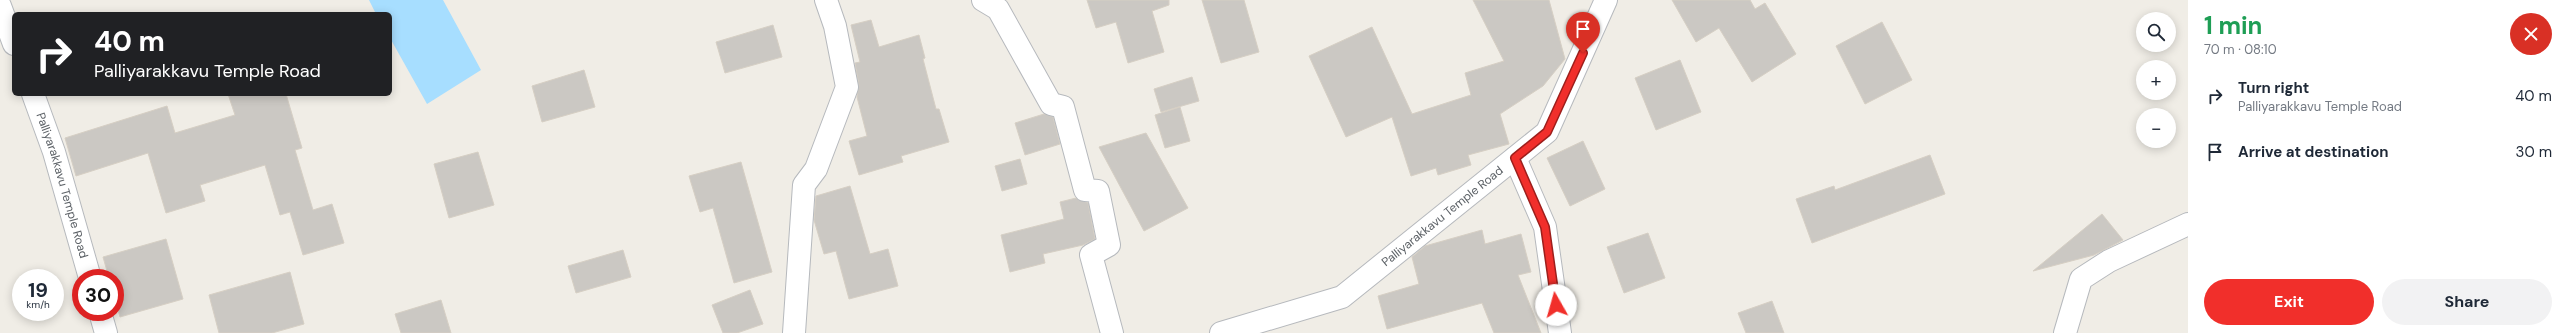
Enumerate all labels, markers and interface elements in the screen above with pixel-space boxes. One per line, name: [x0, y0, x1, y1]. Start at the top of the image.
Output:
text: 1 min: [2204, 10, 2262, 41]
pin: [1566, 12, 1600, 53]
map controls: [2136, 12, 2176, 148]
button: search: [2136, 12, 2176, 52]
button: close: [2510, 13, 2552, 55]
icon: arrive: [1572, 18, 1594, 40]
text: 40 m: [94, 23, 165, 60]
icon: right: [28, 28, 80, 80]
text: 70 m · 08:10: [2204, 41, 2277, 58]
text: Palliyarakkavu Temple Road: [94, 59, 321, 83]
button: +: [2136, 60, 2176, 100]
text: Turn right: [2238, 78, 2309, 98]
icon: right: [2204, 85, 2226, 107]
text: 40 m: [2515, 86, 2552, 106]
text: Palliyarakkavu Temple Road: [2238, 98, 2402, 115]
button: −: [2136, 108, 2176, 148]
street label: Palliyarakkavu Temple Road: [32, 110, 92, 260]
icon: arrive: [2204, 141, 2226, 163]
text: Arrive at destination: [2238, 142, 2389, 162]
text: 30 m: [2516, 142, 2552, 162]
street label: Palliyarakkavu Temple Road: [1378, 163, 1506, 270]
speed limit sign: 30: [72, 269, 124, 321]
text: 19: [28, 277, 48, 303]
button: Exit: [2204, 279, 2374, 325]
button: Share: [2382, 279, 2552, 325]
position arrow: [1535, 284, 1577, 326]
text: km/h: [26, 298, 50, 311]

